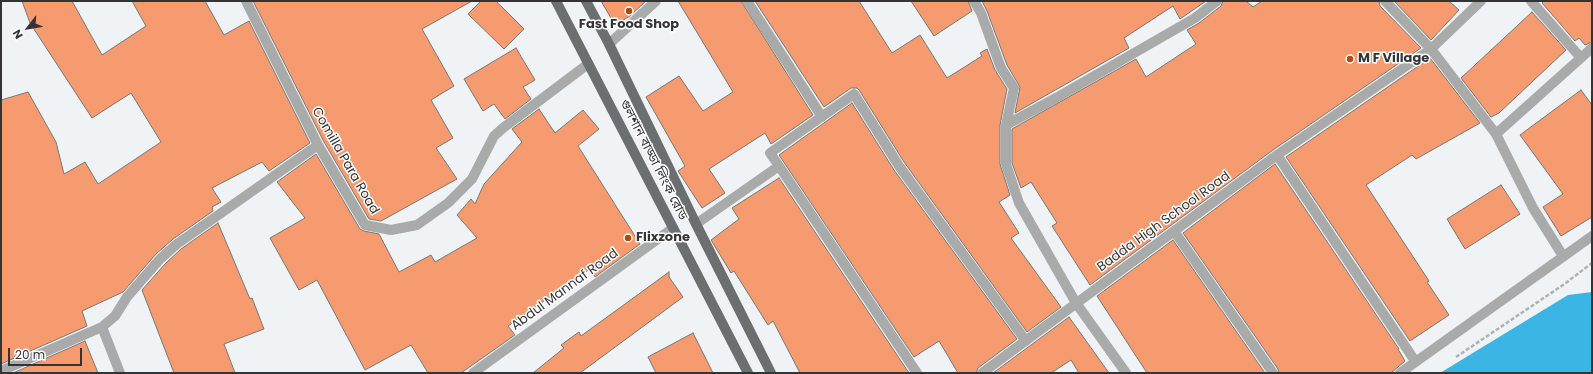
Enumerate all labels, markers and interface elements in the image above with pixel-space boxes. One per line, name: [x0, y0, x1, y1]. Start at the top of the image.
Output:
marker: Fast Food Shop: [624, 6, 634, 16]
north arrow: [8, 8, 48, 48]
place label: Fast Food Shop: [579, 17, 679, 33]
text: N: [9, 27, 27, 42]
place label: M F Village: [1358, 51, 1429, 67]
marker: M F Village: [1345, 54, 1355, 64]
street label: গুলশান বাড্ডা লিংক রোড: [616, 97, 690, 223]
street label: Comilla Para Road: [308, 105, 382, 217]
street label: Badda High School Road: [1095, 169, 1233, 275]
place label: Flixzone: [636, 230, 690, 246]
marker: Flixzone: [623, 233, 633, 243]
street label: Abdul Mannaf Road: [509, 246, 621, 334]
scale bar: [10, 340, 84, 366]
text: 20 m: [15, 346, 45, 363]

